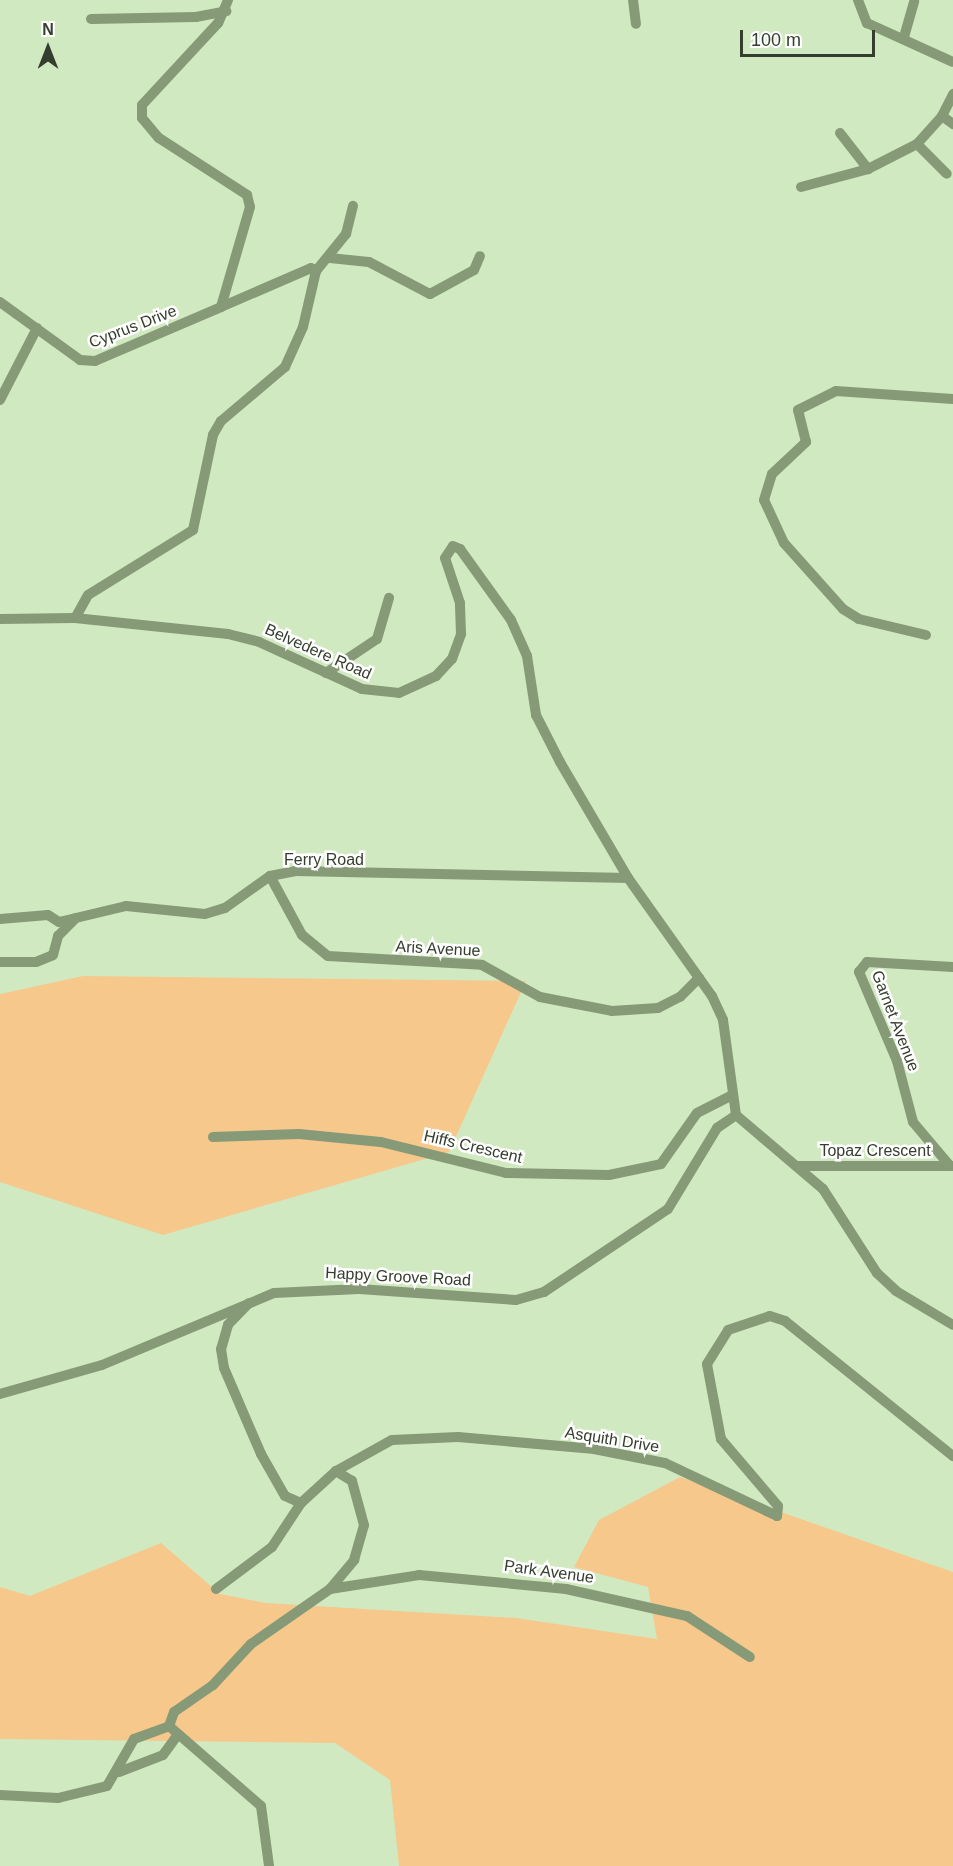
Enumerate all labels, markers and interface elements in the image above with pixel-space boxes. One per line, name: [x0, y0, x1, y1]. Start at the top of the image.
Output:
north arrow: [18, 18, 78, 78]
scale bar: [743, 18, 878, 56]
text: N: [42, 21, 54, 38]
text: 100 m: [751, 30, 801, 50]
street label: Cyprus Drive: [86, 301, 180, 353]
street label: Belvedere Road: [262, 620, 374, 684]
street label: Ferry Road: [284, 850, 364, 870]
street label: Aris Avenue: [395, 937, 481, 961]
street label: Garnet Avenue: [867, 967, 923, 1075]
street label: Hiffs Crescent: [422, 1126, 524, 1168]
street label: Topaz Crescent: [819, 1141, 931, 1161]
street label: Happy Groove Road: [325, 1264, 471, 1290]
street label: Asquith Drive: [564, 1423, 660, 1457]
street label: Park Avenue: [502, 1556, 596, 1588]

